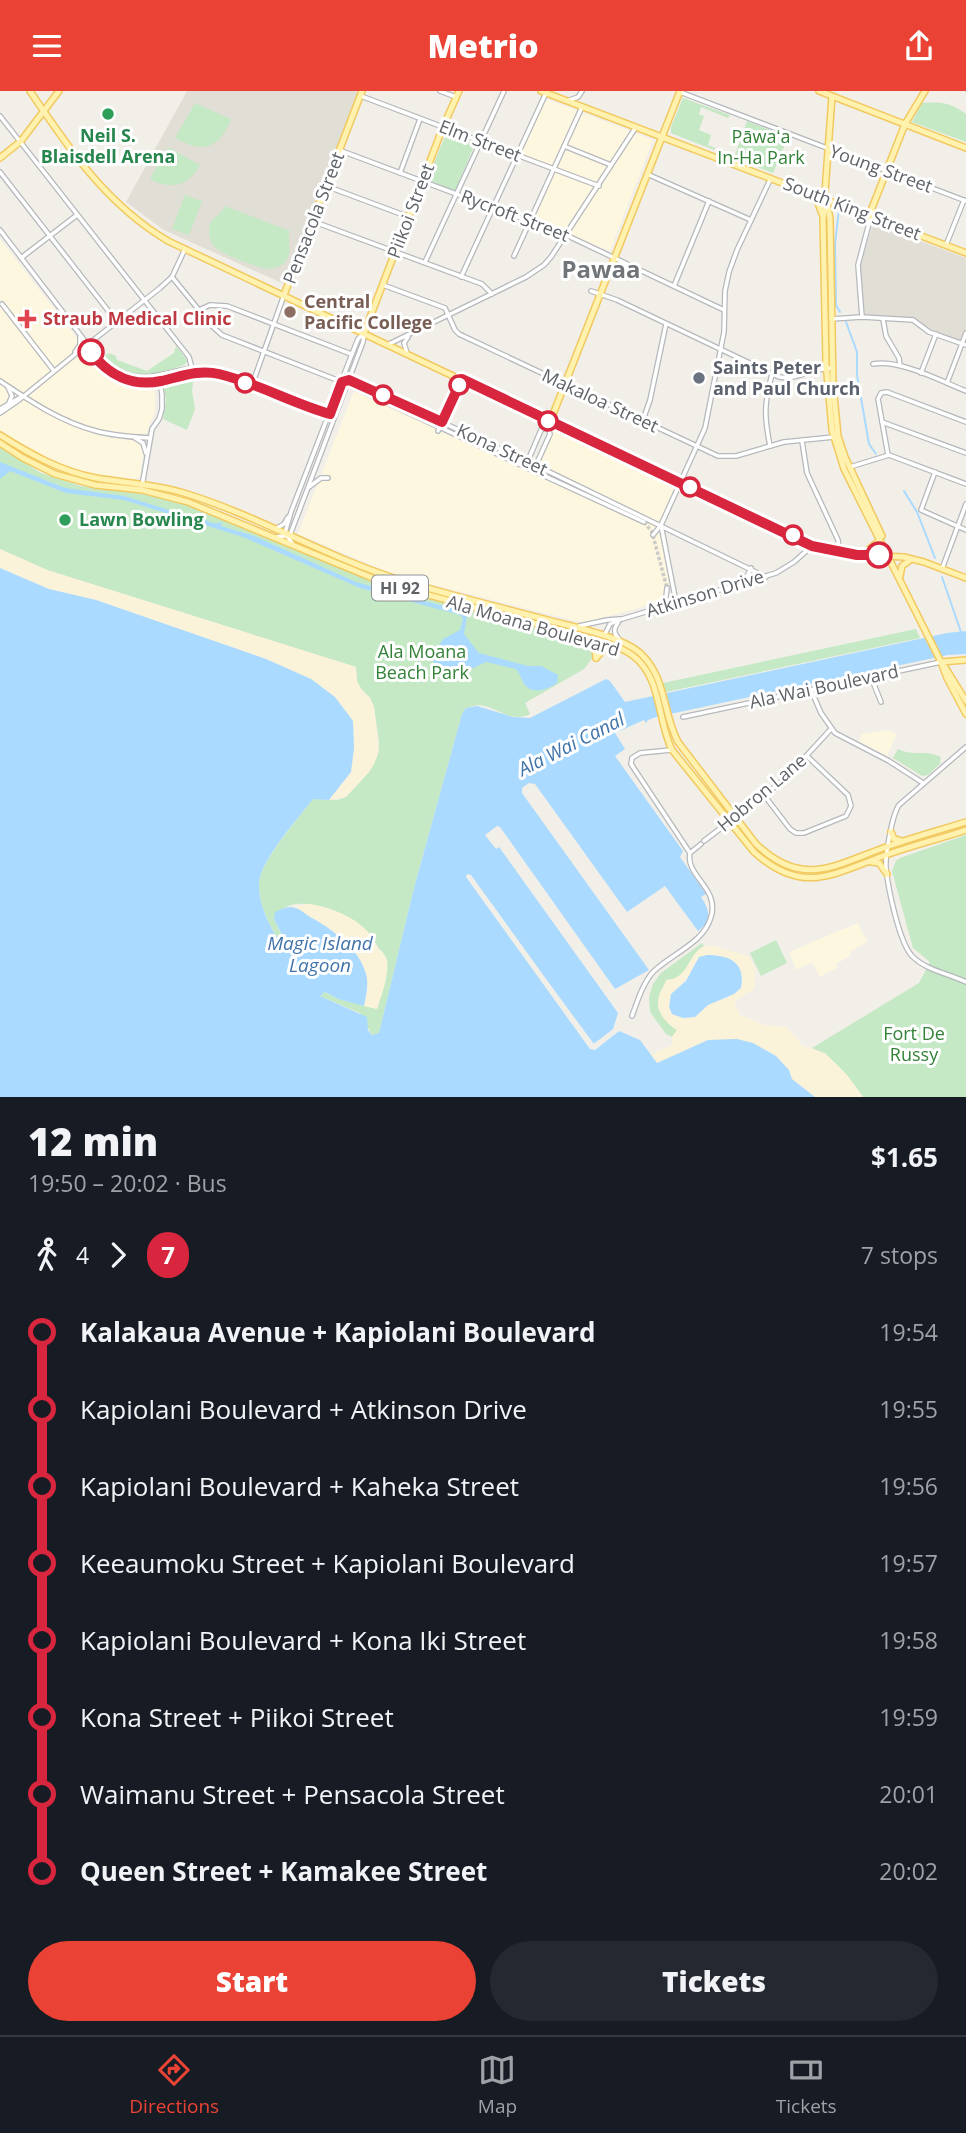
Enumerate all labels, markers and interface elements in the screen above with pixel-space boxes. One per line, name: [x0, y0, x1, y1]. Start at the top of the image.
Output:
text: Metrio: [427, 24, 539, 67]
icon: menu: [28, 27, 66, 65]
icon: share: [900, 27, 938, 65]
marker: Neil S. Blaisdell Arena: [100, 106, 116, 122]
street label: Elm Street: [436, 113, 525, 167]
place label: Neil S. Blaisdell Arena: [41, 123, 175, 168]
park label: Pāwaʻa In-Ha Park: [717, 124, 805, 169]
street label: Young Street: [827, 138, 936, 198]
street label: Pensacola Street: [277, 148, 349, 287]
street label: Piikoi Street: [381, 160, 439, 261]
street label: South King Street: [780, 171, 924, 245]
street label: Rycroft Street: [458, 183, 573, 247]
district label: Pawaa: [561, 252, 641, 285]
place label: Central Pacific College: [304, 289, 432, 334]
marker: Central Pacific College: [282, 304, 298, 320]
place label: Straub Medical Clinic: [43, 306, 232, 330]
marker: Straub Medical Clinic: [17, 309, 37, 329]
unlabelled marker: [78, 339, 104, 365]
place label: Saints Peter and Paul Church: [713, 355, 860, 400]
street label: Makaloa Street: [538, 363, 663, 438]
marker: Saints Peter and Paul Church: [691, 370, 707, 386]
unlabelled marker: [235, 373, 255, 393]
unlabelled marker: [449, 375, 469, 395]
unlabelled marker: [373, 385, 393, 405]
unlabelled marker: [538, 411, 558, 431]
street label: Kona Street: [453, 418, 552, 481]
unlabelled marker: [680, 477, 700, 497]
place label: Lawn Bowling: [79, 507, 204, 531]
marker: Lawn Bowling: [57, 512, 73, 528]
unlabelled marker: [783, 525, 803, 545]
unlabelled marker: [866, 542, 892, 568]
street label: Atkinson Drive: [643, 564, 767, 622]
road number: HI 92: [372, 575, 428, 601]
street label: Ala Moana Boulevard: [444, 589, 623, 661]
park label: Ala Moana Beach Park: [375, 639, 469, 684]
street label: Ala Wai Boulevard: [747, 658, 901, 714]
water label: Ala Wai Canal: [512, 705, 630, 783]
street label: Hobron Lane: [712, 748, 811, 837]
water label: Magic Island Lagoon: [267, 930, 374, 978]
park label: Fort De Russy: [883, 1021, 945, 1066]
text: 12 min: [28, 1115, 158, 1167]
text: $1.65: [871, 1139, 938, 1175]
text: 19:50 – 20:02 · Bus: [28, 1167, 227, 1199]
icon: walk: [28, 1236, 66, 1274]
icon: forward: [99, 1236, 137, 1274]
text: 7: [161, 1238, 175, 1271]
text: 4: [76, 1239, 89, 1271]
text: 7 stops: [861, 1239, 938, 1271]
text: Kalakaua Avenue + Kapiolani Boulevard: [80, 1314, 596, 1350]
text: 19:54: [879, 1316, 938, 1348]
text: Kapiolani Boulevard + Atkinson Drive: [80, 1391, 527, 1427]
text: 19:55: [879, 1393, 938, 1425]
text: Kapiolani Boulevard + Kaheka Street: [80, 1468, 519, 1504]
text: 19:56: [879, 1470, 938, 1502]
text: Keeaumoku Street + Kapiolani Boulevard: [80, 1545, 575, 1581]
text: 19:57: [879, 1547, 938, 1579]
text: Kapiolani Boulevard + Kona Iki Street: [80, 1622, 526, 1658]
text: 19:58: [879, 1624, 938, 1656]
text: Kona Street + Piikoi Street: [80, 1699, 394, 1735]
text: 19:59: [879, 1701, 938, 1733]
text: Waimanu Street + Pensacola Street: [80, 1776, 505, 1812]
text: 20:01: [879, 1778, 938, 1810]
text: Queen Street + Kamakee Street: [80, 1853, 487, 1889]
text: 20:02: [879, 1855, 938, 1887]
button: Start: [28, 1941, 476, 2021]
button: Tickets: [490, 1941, 938, 2021]
tab: Directions: [129, 2051, 219, 2119]
tab: Map: [478, 2051, 517, 2119]
tab: Tickets: [776, 2051, 837, 2119]

